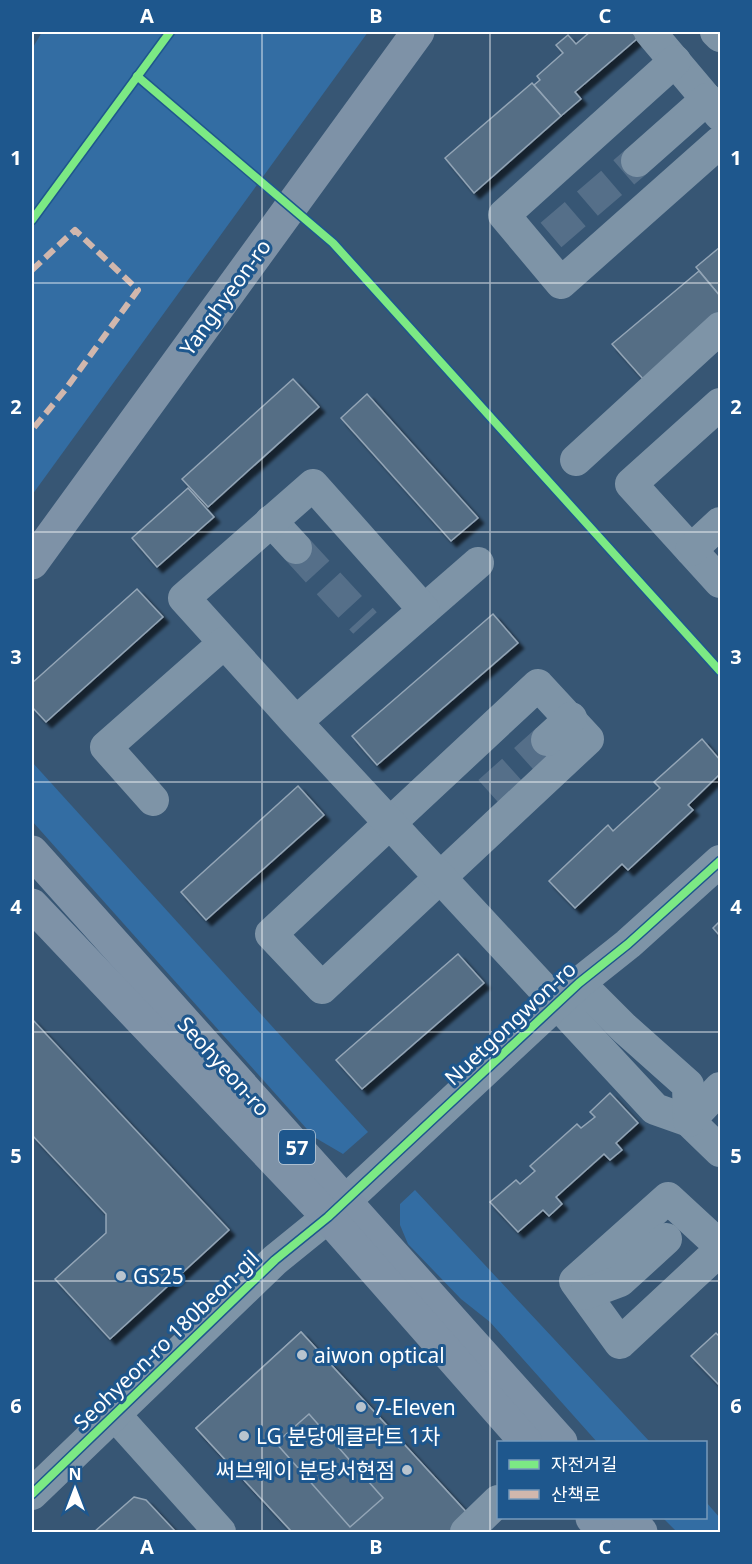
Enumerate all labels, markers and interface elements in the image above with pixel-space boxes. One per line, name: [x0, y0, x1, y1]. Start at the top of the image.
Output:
text: A: [140, 2, 154, 29]
text: B: [369, 2, 383, 29]
text: C: [599, 2, 612, 29]
text: 1: [10, 144, 22, 171]
text: 1: [730, 144, 742, 171]
street label: Yanghyeon-ro: [173, 233, 277, 361]
text: 2: [10, 393, 22, 420]
text: 2: [730, 393, 742, 420]
text: 3: [10, 643, 22, 670]
text: 3: [730, 643, 742, 670]
text: 4: [10, 893, 22, 920]
text: 4: [730, 893, 742, 920]
street label: Nuetgongwon-ro: [438, 955, 582, 1091]
street label: Seohyeon-ro: [172, 1010, 276, 1122]
road number: 57: [279, 1130, 315, 1164]
text: 5: [10, 1142, 22, 1169]
text: 5: [730, 1142, 742, 1169]
street label: Seohyeon-ro 180beon-gil: [67, 1244, 265, 1436]
place label: GS25: [133, 1262, 184, 1290]
marker: GS25: [114, 1269, 128, 1283]
place label: aiwon optical: [314, 1341, 445, 1369]
marker: aiwon optical: [295, 1348, 309, 1362]
text: 6: [10, 1392, 22, 1419]
text: 6: [730, 1392, 742, 1419]
place label: 7-Eleven: [373, 1393, 456, 1421]
marker: 7-Eleven: [354, 1400, 368, 1414]
place label: LG 분당에클라트 1차: [256, 1422, 440, 1450]
marker: LG 분당에클라트 1차: [237, 1429, 251, 1443]
legend: [497, 1441, 707, 1519]
text: 자전거길: [551, 1452, 617, 1476]
place label: 써브웨이 분당서현점: [216, 1456, 395, 1484]
north arrow: [45, 1459, 105, 1519]
text: N: [68, 1463, 82, 1485]
marker: 써브웨이 분당서현점: [400, 1463, 414, 1477]
text: 산책로: [551, 1482, 601, 1506]
text: A: [140, 1533, 154, 1560]
text: B: [369, 1533, 383, 1560]
text: C: [599, 1533, 612, 1560]

